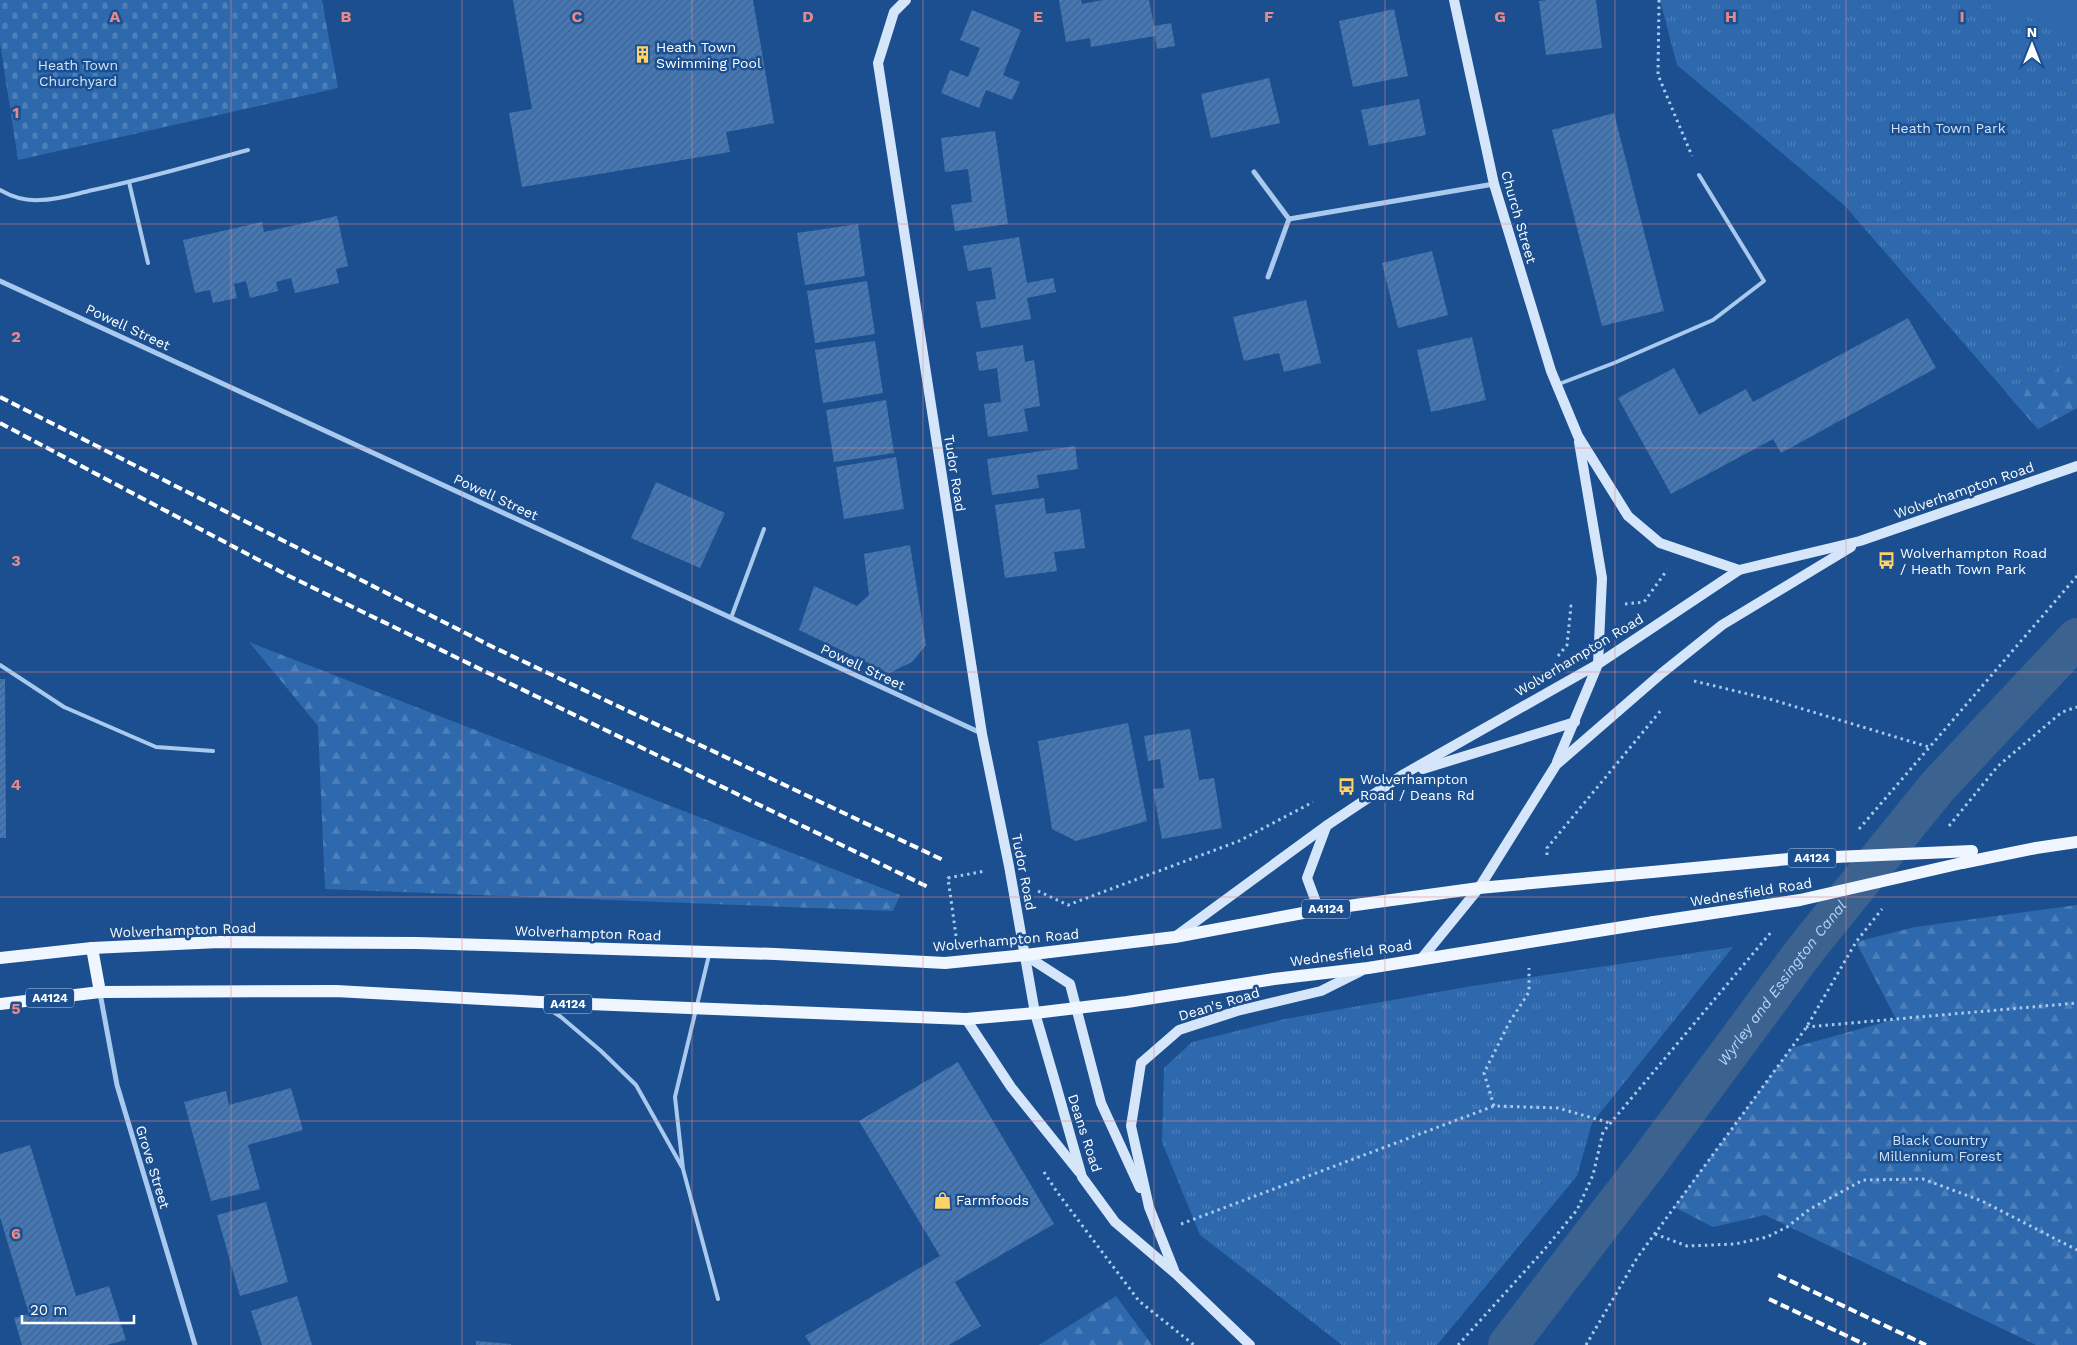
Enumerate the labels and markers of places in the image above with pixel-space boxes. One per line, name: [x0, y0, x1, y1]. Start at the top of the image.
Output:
place label: Heath Town Swimming Pool: [656, 39, 762, 71]
building icon: Heath Town Swimming Pool: [632, 45, 652, 65]
place label: Wolverhampton Road / Heath Town Park: [1900, 545, 2047, 577]
bus stop icon: Wolverhampton Road / Heath Town Park: [1876, 551, 1896, 571]
place label: Wolverhampton Road / Deans Rd: [1360, 771, 1475, 803]
bus stop icon: Wolverhampton Road / Deans Rd: [1336, 777, 1356, 797]
shop icon: Farmfoods: [932, 1190, 952, 1210]
place label: Farmfoods: [956, 1192, 1029, 1208]

